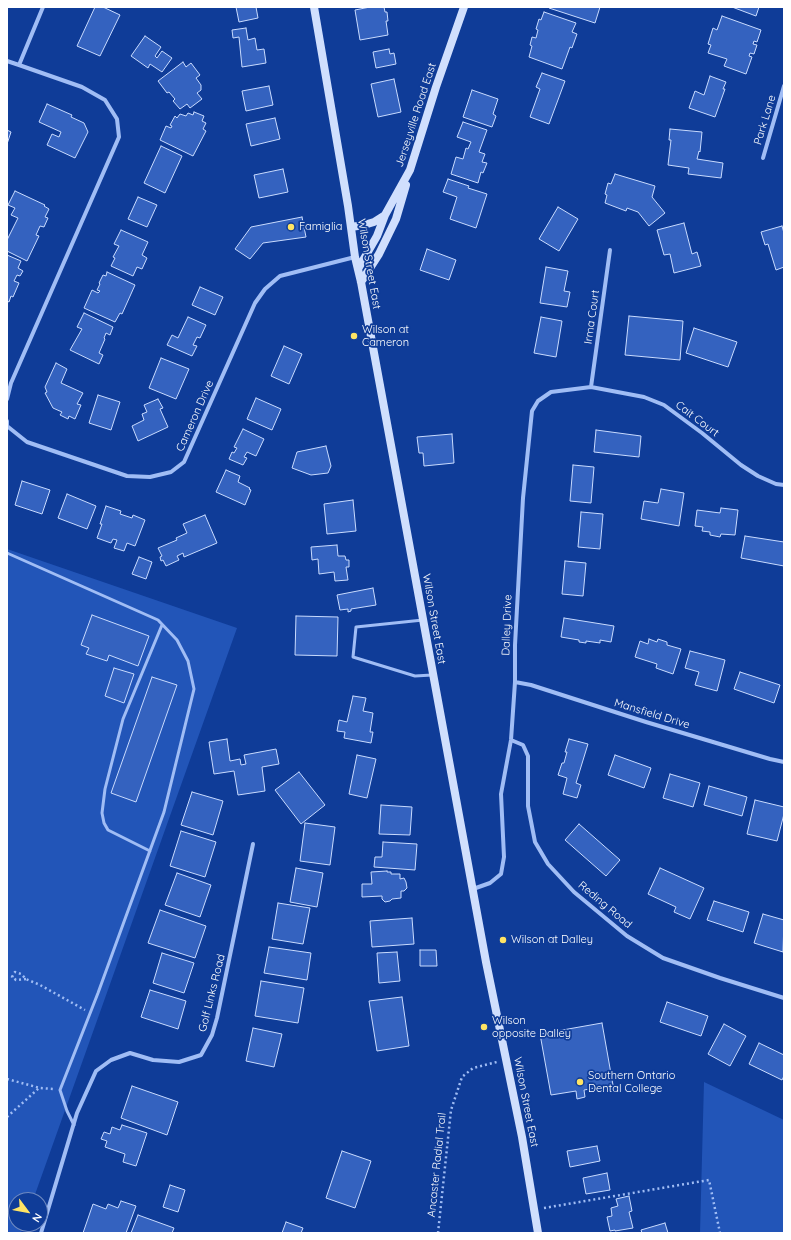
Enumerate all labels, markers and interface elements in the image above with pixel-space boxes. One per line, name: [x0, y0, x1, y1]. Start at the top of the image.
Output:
street label: Jerseyville Road East: [393, 61, 439, 169]
street label: Park Lane: [751, 94, 779, 146]
street label: Wilson Street East: [355, 218, 383, 310]
place label: Famiglia: [299, 220, 342, 234]
marker: Famiglia: [286, 222, 296, 232]
street label: Irma Court: [582, 289, 602, 345]
place label: Wilson at Cameron: [362, 323, 409, 349]
marker: Wilson at Cameron: [349, 331, 359, 341]
street label: Cameron Drive: [173, 378, 217, 454]
street label: Cait Court: [673, 398, 721, 440]
street label: Wilson Street East: [420, 573, 448, 665]
street label: Dalley Drive: [499, 594, 515, 656]
street label: Mansfield Drive: [613, 696, 691, 732]
street label: Reding Road: [575, 879, 635, 931]
place label: Wilson at Dalley: [511, 933, 593, 947]
marker: Wilson at Dalley: [498, 935, 508, 945]
street label: Golf Links Road: [196, 953, 228, 1033]
place label: Wilson opposite Dalley: [492, 1014, 571, 1040]
marker: Wilson opposite Dalley: [479, 1022, 489, 1032]
street label: Wilson Street East: [511, 1056, 541, 1148]
place label: Southern Ontario Dental College: [588, 1069, 675, 1095]
marker: Southern Ontario Dental College: [575, 1077, 585, 1087]
street label: Ancaster Radial Trail: [425, 1112, 449, 1218]
north arrow: [8, 1192, 48, 1232]
text: N: [29, 1211, 45, 1225]

